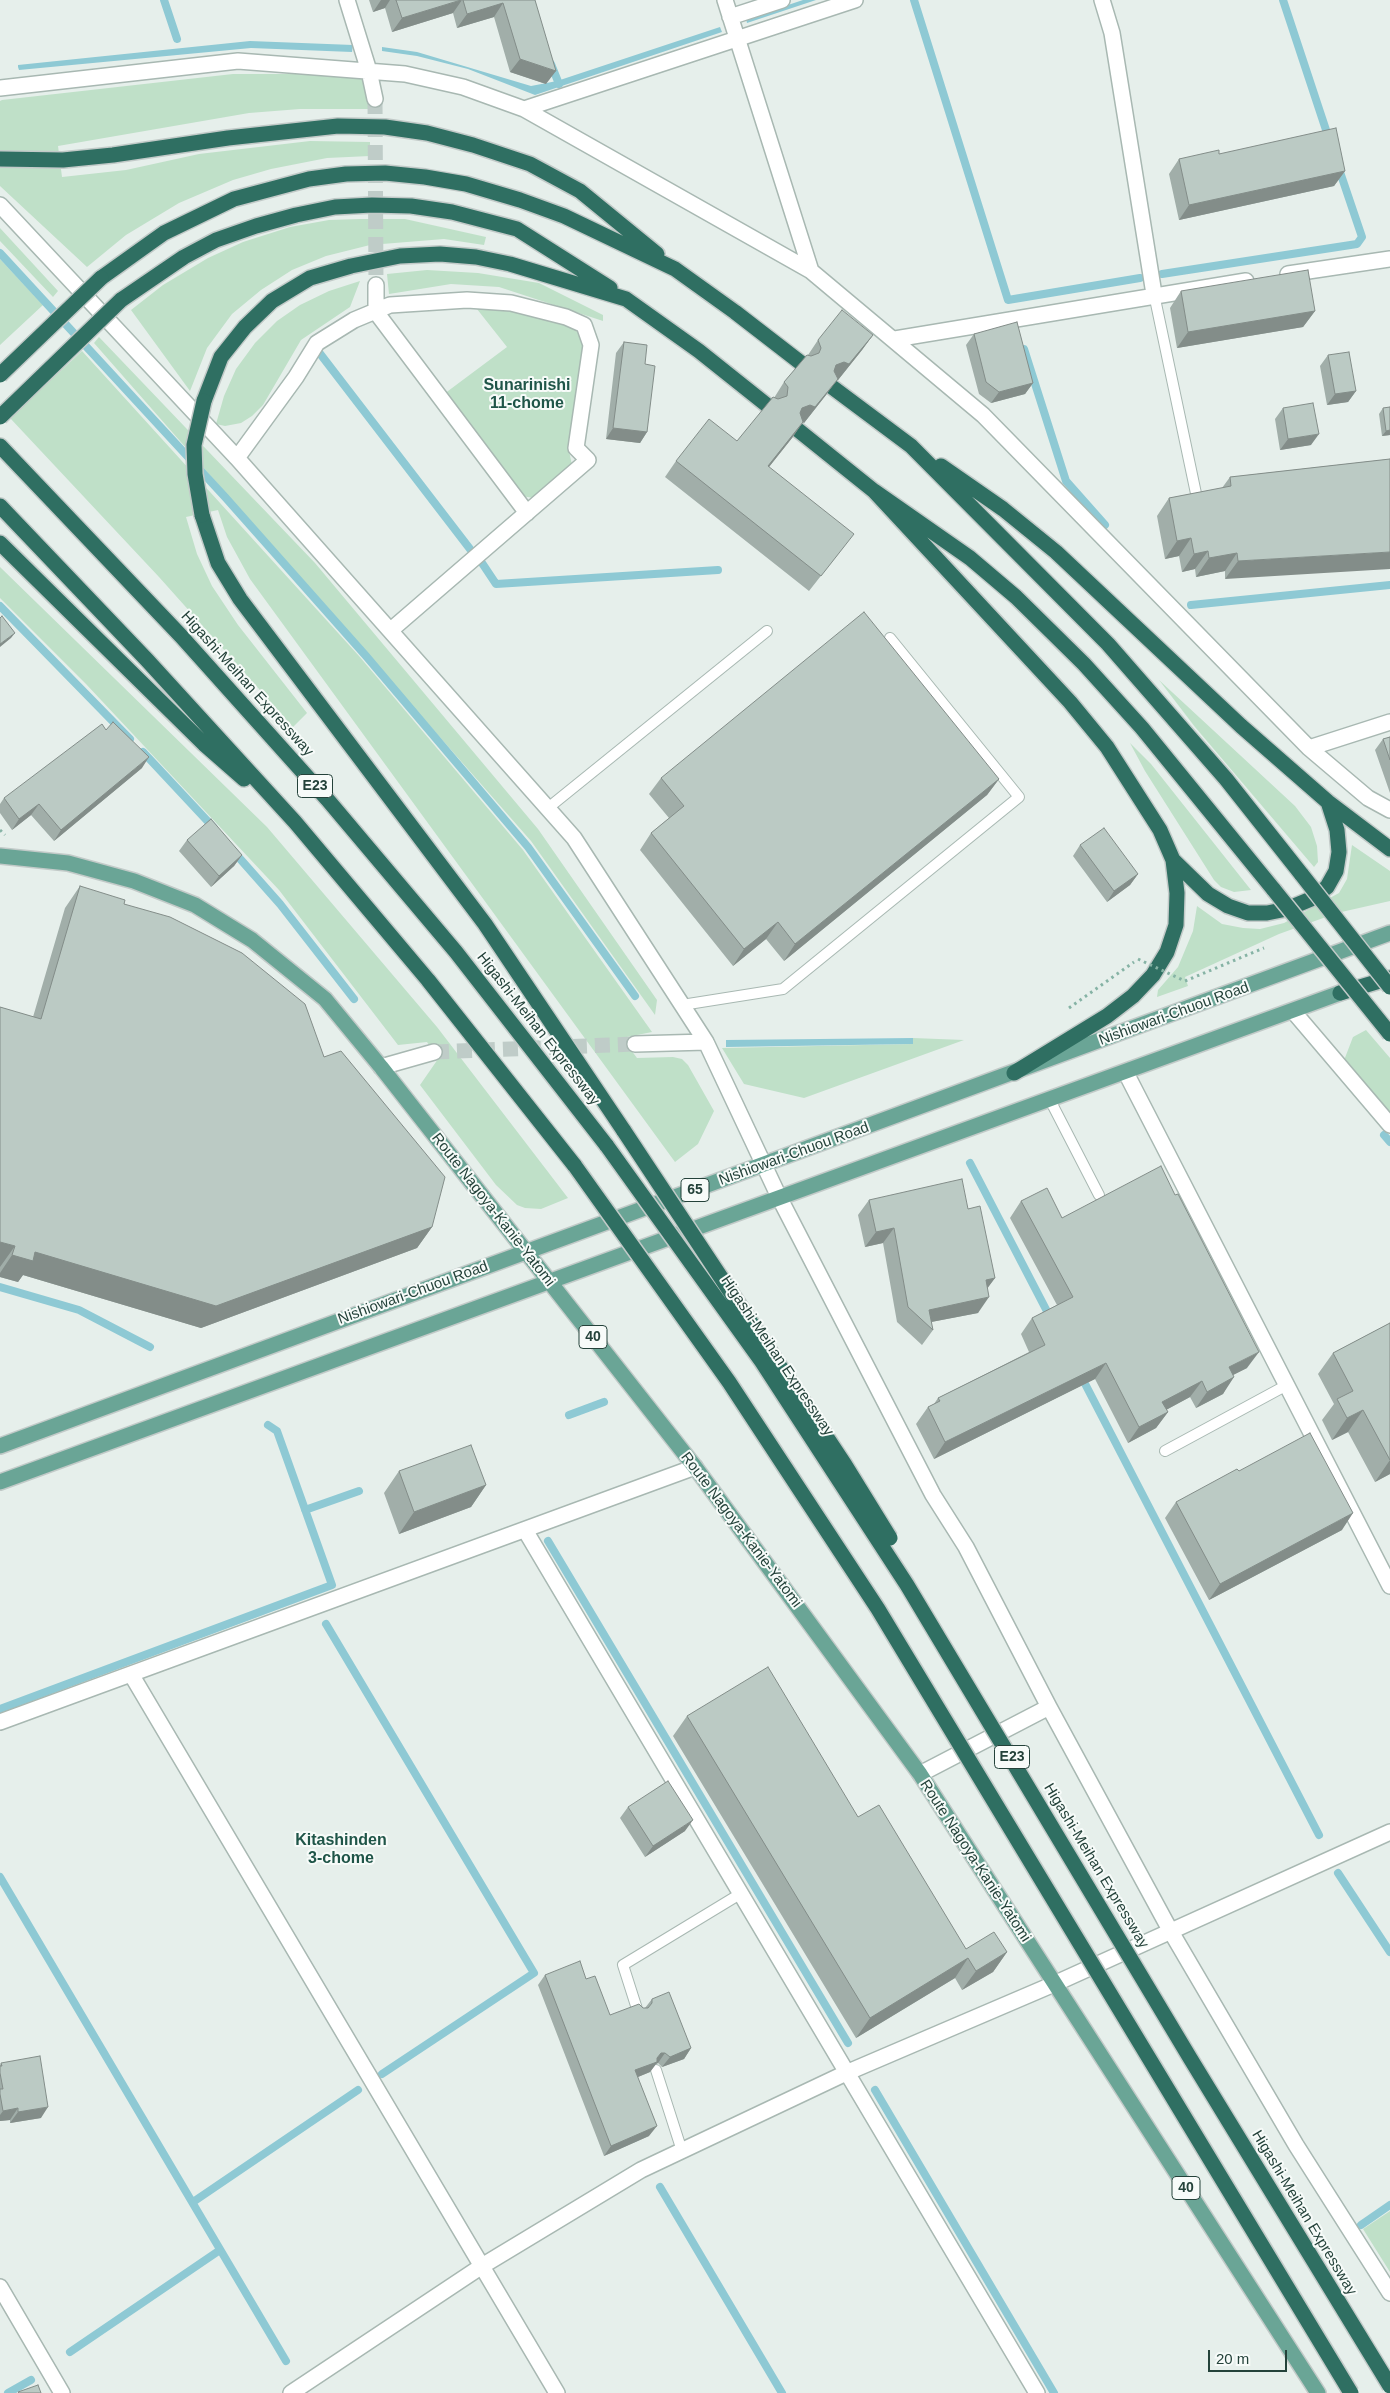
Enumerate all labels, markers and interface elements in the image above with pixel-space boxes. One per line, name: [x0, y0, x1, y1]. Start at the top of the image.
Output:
district label: Sunarinishi 11-chome: [483, 376, 571, 414]
street label: Higashi-Meihan Expressway: [177, 608, 317, 760]
road number: E23: [298, 774, 332, 798]
street label: Higashi-Meihan Expressway: [473, 949, 603, 1109]
street label: Nishiowari-Chuou Road: [1096, 978, 1252, 1050]
street label: Nishiowari-Chuou Road: [716, 1118, 872, 1190]
street label: Route Nagoya-Kanie-Yatomi: [427, 1130, 559, 1290]
road number: 65: [681, 1178, 709, 1202]
street label: Nishiowari-Chuou Road: [335, 1257, 491, 1329]
street label: Higashi-Meihan Expressway: [717, 1273, 837, 1439]
road number: 40: [579, 1325, 607, 1348]
street label: Route Nagoya-Kanie-Yatomi: [677, 1449, 805, 1611]
road number: E23: [994, 1745, 1030, 1768]
street label: Route Nagoya-Kanie-Yatomi: [916, 1776, 1034, 1946]
street label: Higashi-Meihan Expressway: [1040, 1780, 1152, 1952]
district label: Kitashinden 3-chome: [295, 1831, 387, 1869]
street label: Higashi-Meihan Expressway: [1248, 2127, 1360, 2299]
road number: 40: [1172, 2176, 1200, 2200]
scale bar: [1210, 2340, 1289, 2372]
text: 20 m: [1216, 2350, 1249, 2367]

